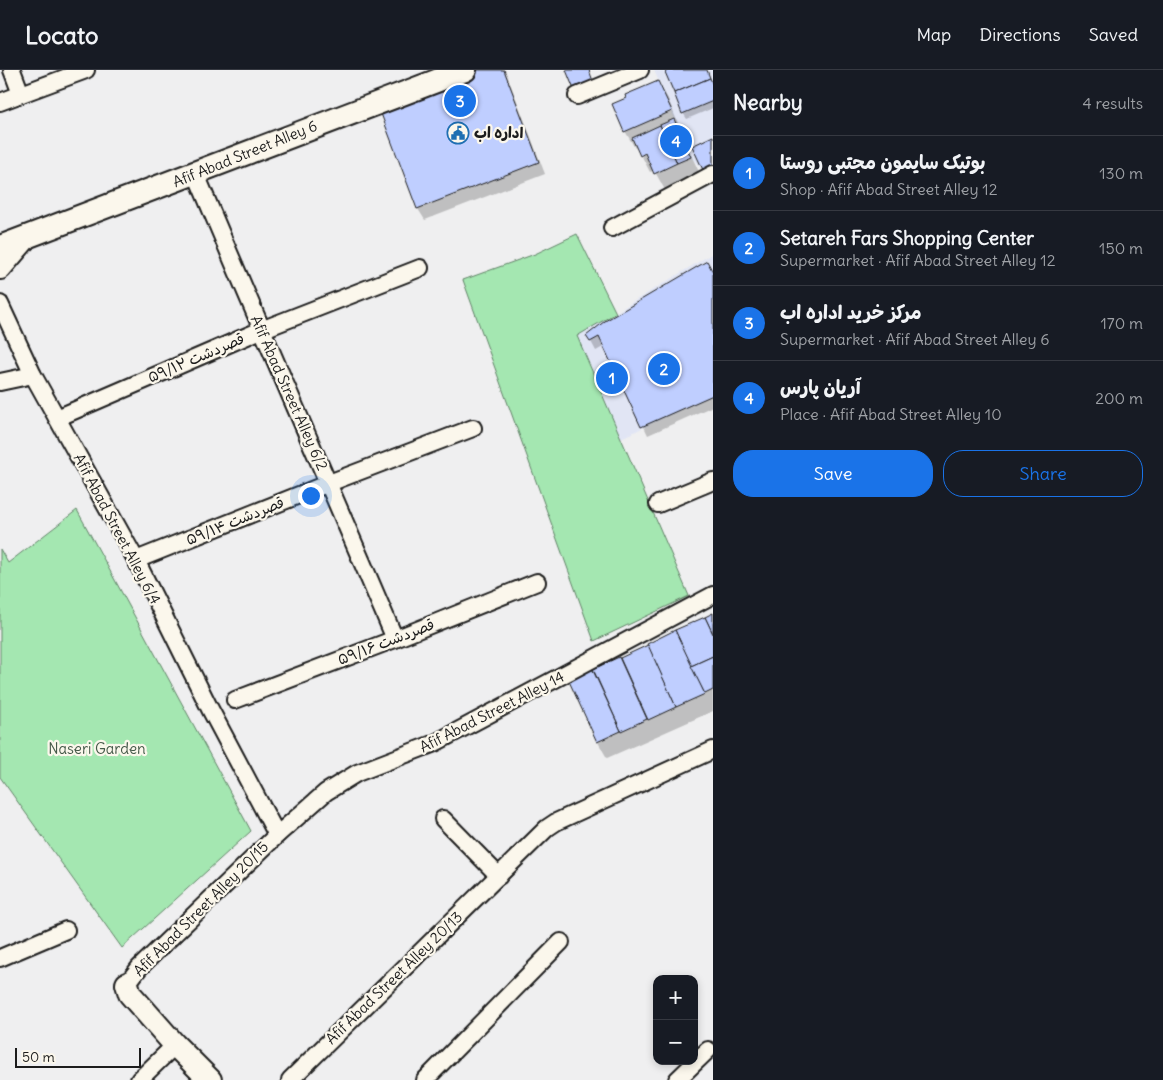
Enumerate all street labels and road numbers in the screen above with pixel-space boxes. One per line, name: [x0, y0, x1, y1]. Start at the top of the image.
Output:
street label: Afif Abad Street Alley 6: [170, 116, 320, 191]
street label: Afif Abad Street Alley 6/2: [247, 312, 332, 473]
street label: ۵۹/۱۲ قصردشت: [145, 329, 247, 386]
street label: Afif Abad Street Alley 6/4: [70, 450, 165, 608]
street label: ۵۹/۱۴ قصردشت: [183, 492, 287, 549]
street label: ۵۹/۱۶ قصردشت: [335, 614, 437, 669]
street label: Afif Abad Street Alley 14: [416, 667, 568, 756]
street label: Afif Abad Street Alley 20/15: [129, 837, 272, 980]
street label: Afif Abad Street Alley 20/13: [321, 907, 466, 1048]

